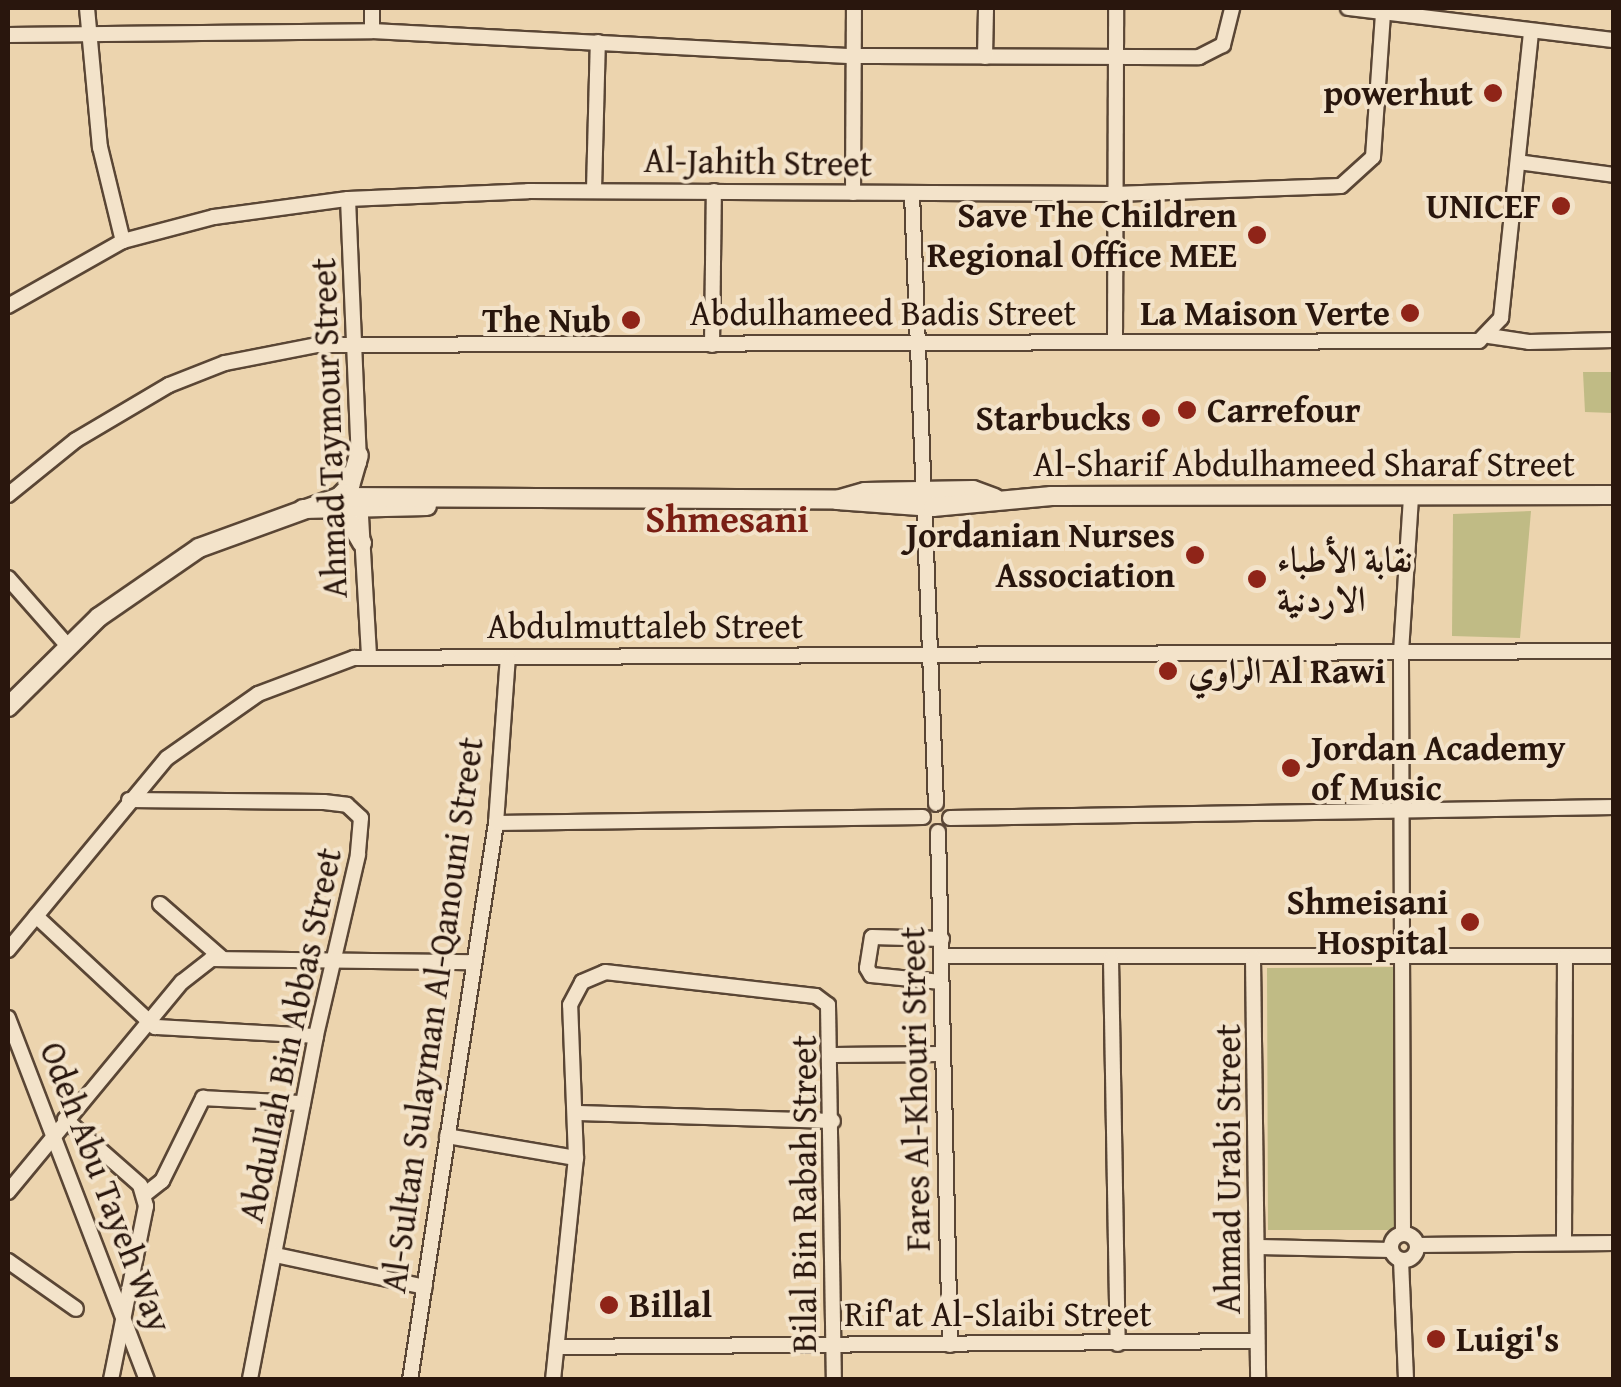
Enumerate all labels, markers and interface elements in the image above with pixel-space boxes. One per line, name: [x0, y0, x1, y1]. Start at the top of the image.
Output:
place label: powerhut: [1323, 72, 1473, 114]
marker: powerhut: [1482, 82, 1504, 104]
street label: Al-Jahith Street: [643, 139, 873, 185]
place label: UNICEF: [1426, 185, 1541, 227]
place label: Save The Children Regional Office MEE: [927, 194, 1237, 276]
marker: UNICEF: [1550, 195, 1572, 217]
marker: Save The Children Regional Office MEE: [1246, 224, 1268, 246]
street label: Ahmad Taymour Street: [302, 257, 356, 599]
street label: Abdulhameed Badis Street: [690, 292, 1076, 334]
place label: La Maison Verte: [1140, 292, 1390, 334]
place label: The Nub: [482, 299, 611, 341]
marker: La Maison Verte: [1399, 302, 1421, 324]
marker: The Nub: [620, 309, 642, 331]
place label: Carrefour: [1207, 389, 1361, 431]
place label: Starbucks: [976, 397, 1131, 439]
marker: Carrefour: [1176, 399, 1198, 421]
marker: Starbucks: [1140, 407, 1162, 429]
street label: Al-Sharif Abdulhameed Sharaf Street: [1033, 443, 1575, 485]
district label: Shmesani: [645, 496, 809, 542]
place label: Jordanian Nurses Association: [906, 514, 1175, 596]
place label: نقابة الأطباء الاردنية: [1277, 538, 1412, 620]
marker: Jordanian Nurses Association: [1184, 544, 1206, 566]
marker: نقابة الأطباء الاردنية: [1246, 568, 1268, 590]
street label: Abdulmuttaleb Street: [487, 605, 803, 647]
place label: الراوي Al Rawi: [1188, 650, 1386, 692]
marker: الراوي Al Rawi: [1157, 660, 1179, 682]
place label: Jordan Academy of Music: [1311, 727, 1566, 809]
street label: Al-Sultan Sulayman Al-Qanouni Street: [372, 735, 492, 1295]
marker: Jordan Academy of Music: [1280, 757, 1302, 779]
street label: Abdullah Bin Abbas Street: [230, 844, 350, 1226]
place label: Shmeisani Hospital: [1286, 881, 1448, 963]
marker: Shmeisani Hospital: [1457, 909, 1483, 935]
street label: Fares Al-Khouri Street: [891, 926, 939, 1252]
street label: Ahmad Urabi Street: [1207, 1024, 1249, 1314]
street label: Bilal Bin Rabah Street: [783, 1035, 825, 1353]
street label: Odeh Abu Tayeh Way: [31, 1036, 181, 1338]
place label: Billal: [629, 1284, 712, 1326]
street label: Rif'at Al-Slaibi Street: [844, 1293, 1152, 1335]
marker: Billal: [598, 1294, 620, 1316]
place label: Luigi's: [1456, 1318, 1559, 1360]
marker: Luigi's: [1425, 1328, 1447, 1350]

